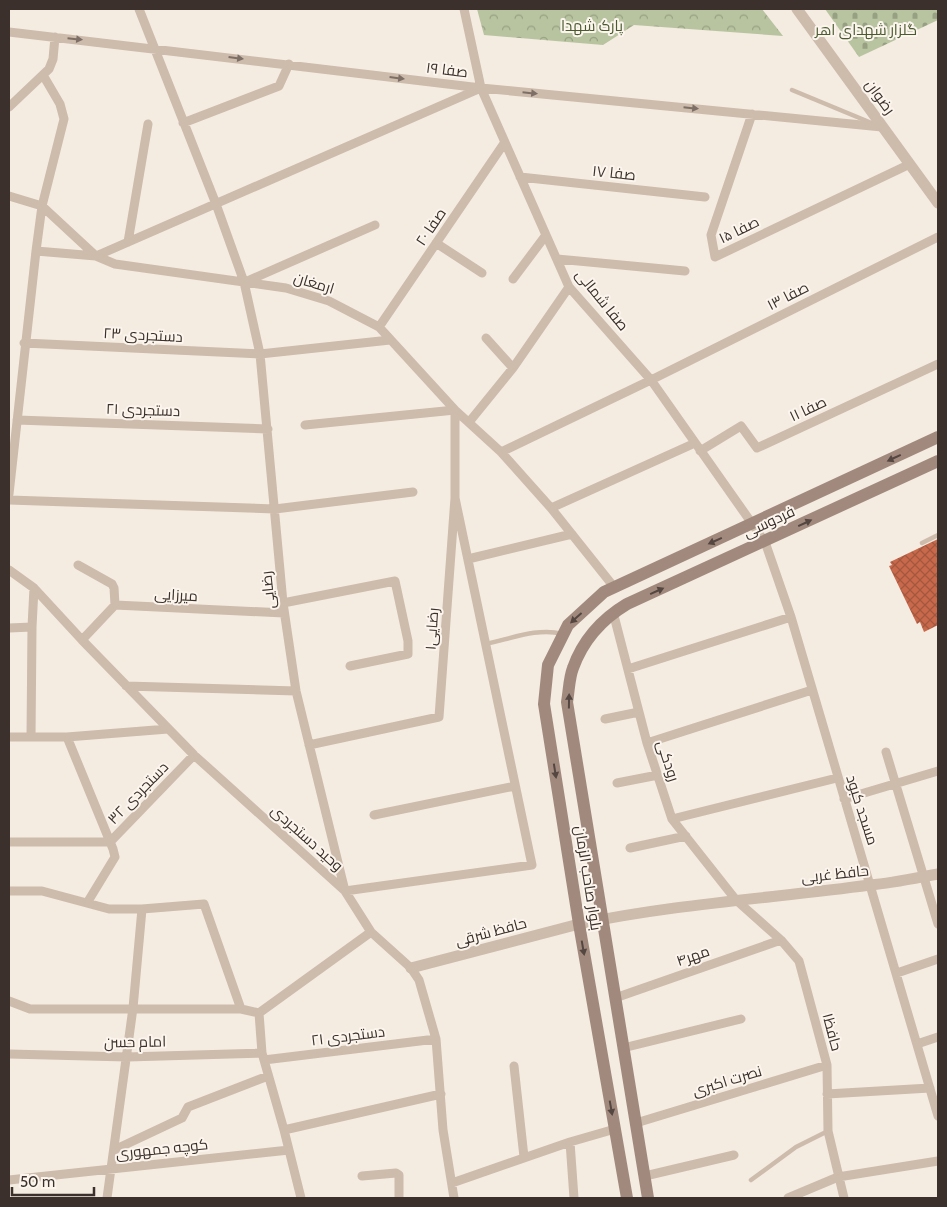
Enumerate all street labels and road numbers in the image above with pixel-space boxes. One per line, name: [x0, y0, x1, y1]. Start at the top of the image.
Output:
street label: صفا ۱۹: [425, 59, 469, 81]
street label: رضوان: [860, 76, 899, 119]
street label: صفا ۱۷: [591, 162, 637, 184]
street label: صفا ۲۰: [412, 205, 450, 249]
street label: صفا ۱۵: [716, 213, 762, 247]
street label: صفا شمالی: [571, 266, 632, 335]
street label: ارمغان: [291, 268, 337, 299]
street label: صفا ۱۳: [764, 278, 812, 314]
street label: دستجردی ۲۳: [103, 324, 183, 347]
street label: صفا ۱۱: [787, 393, 829, 425]
street label: دستجردی ۲۱: [106, 400, 180, 421]
street label: فردوسی: [740, 502, 798, 543]
street label: رضایی: [257, 570, 280, 610]
street label: میرزایی: [154, 585, 198, 606]
street label: رضایی۱: [422, 607, 443, 651]
street label: رودکی: [652, 738, 683, 784]
street label: دستجردی ۳۲: [104, 758, 173, 829]
street label: مسجد کبود: [842, 773, 882, 847]
street label: وحید دستجردی: [267, 801, 347, 876]
street label: بلوار صاحب الزمان: [570, 824, 605, 932]
street label: حافظ غربی: [800, 862, 870, 887]
street label: حافظ شرقی: [453, 914, 529, 951]
street label: مهر۴: [674, 942, 712, 971]
street label: حافظ۱: [818, 1011, 846, 1053]
street label: دستجردی ۲۱: [310, 1023, 386, 1050]
street label: امام حسن: [104, 1032, 166, 1053]
street label: نصرت اکبری: [690, 1062, 764, 1101]
street label: کوچه جمهوری: [115, 1135, 209, 1164]

